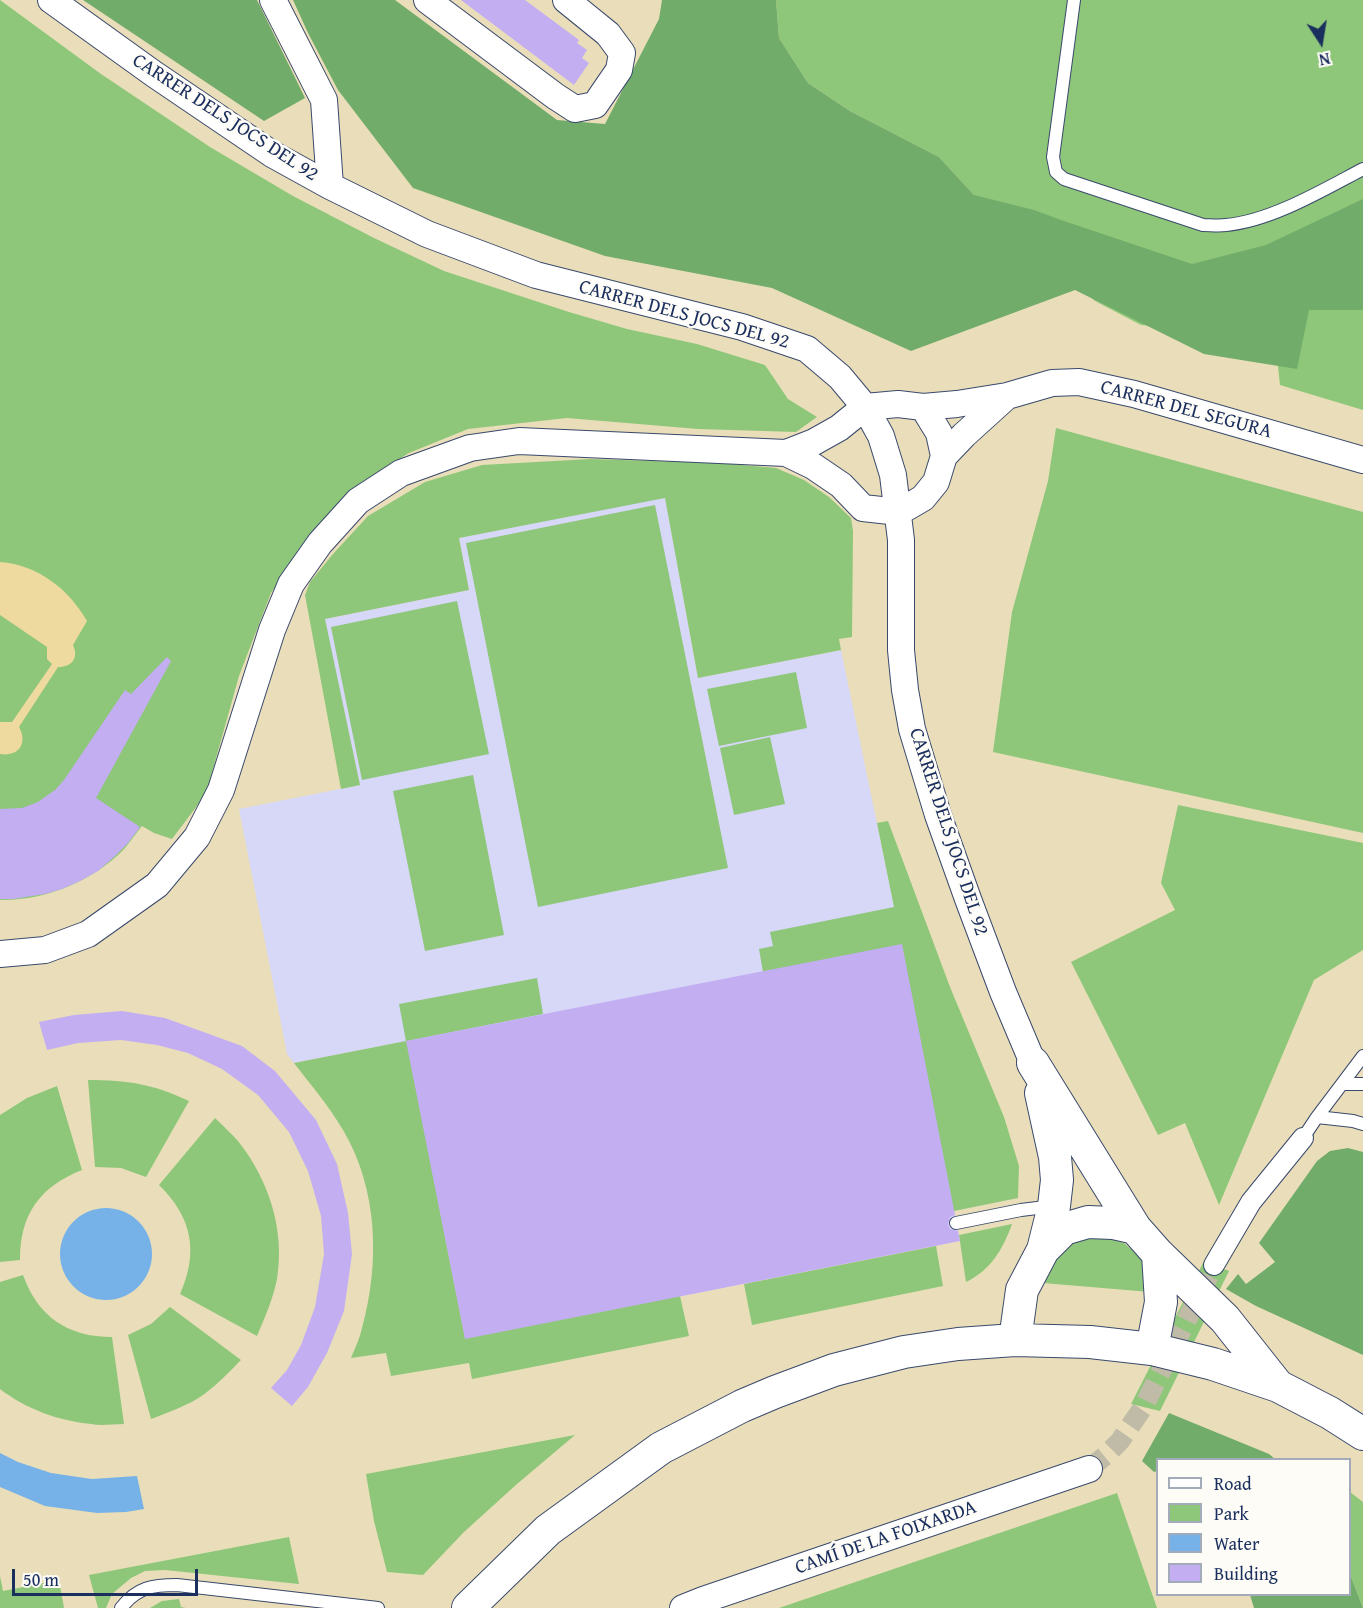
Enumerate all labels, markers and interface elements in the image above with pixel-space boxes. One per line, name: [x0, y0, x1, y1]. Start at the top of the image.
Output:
north arrow: [1291, 12, 1351, 72]
text: N: [1317, 47, 1332, 72]
street label: CARRER DELS JOCS DEL 92: [128, 49, 322, 187]
street label: CARRER DELS JOCS DEL 92: [576, 275, 792, 355]
street label: CARRER DEL SEGURA: [1098, 376, 1274, 444]
street label: CARRER DELS JOCS DEL 92: [903, 725, 993, 939]
legend: [1156, 1458, 1351, 1596]
text: Road: [1214, 1470, 1252, 1497]
street label: CAMÍ DE LA FOIXARDA: [792, 1496, 980, 1580]
text: Park: [1214, 1500, 1249, 1527]
text: Water: [1214, 1530, 1259, 1557]
scale bar: [15, 1557, 201, 1595]
text: Building: [1214, 1560, 1278, 1587]
text: 50 m: [23, 1566, 59, 1593]

